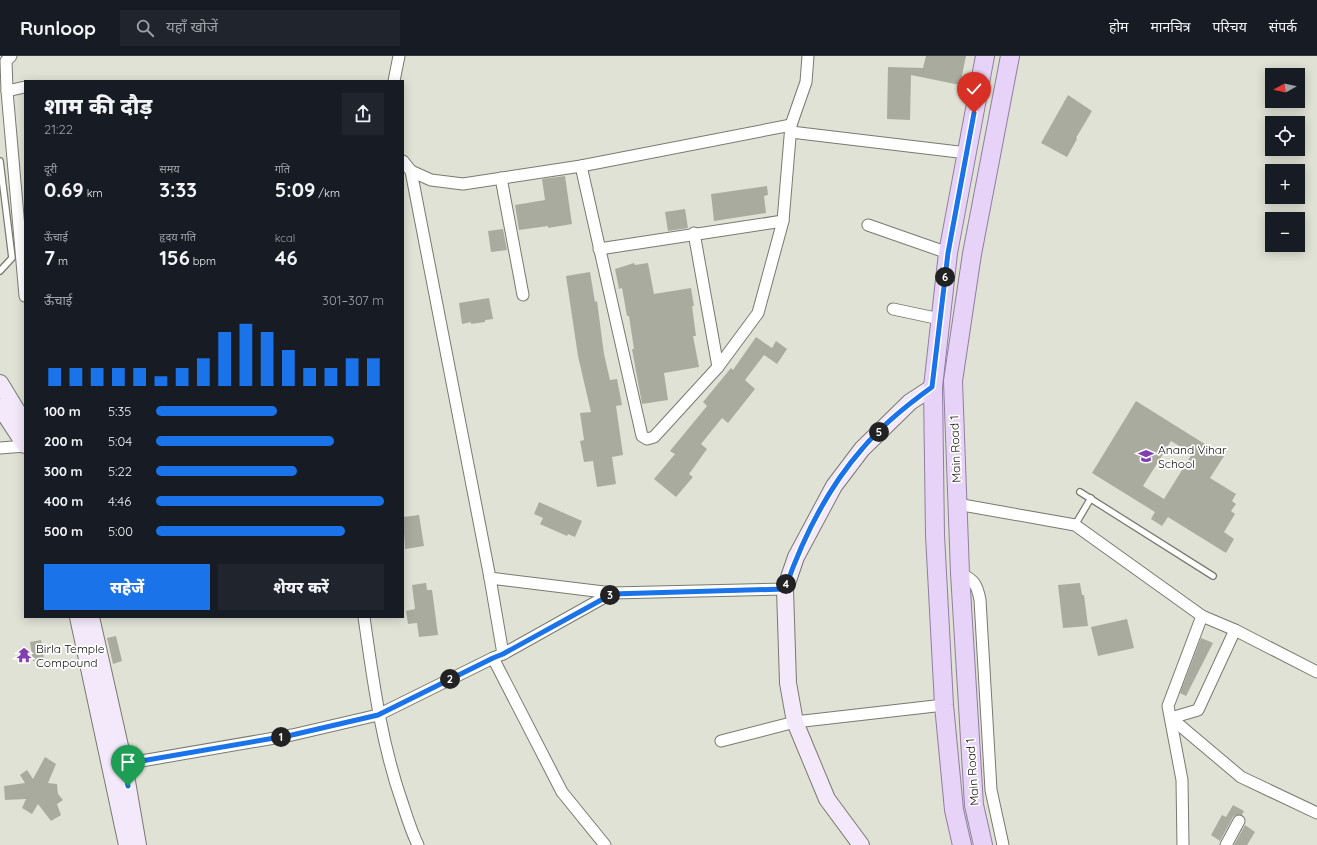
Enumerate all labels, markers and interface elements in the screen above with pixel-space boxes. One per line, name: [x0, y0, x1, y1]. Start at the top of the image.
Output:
search box: [120, 10, 400, 46]
text: Runloop: [20, 16, 96, 40]
icon: search: [134, 17, 156, 39]
text: यहाँ खोजें: [166, 17, 218, 36]
text: होम: [1109, 18, 1128, 36]
text: मानचित्र: [1150, 18, 1191, 36]
text: परिचय: [1213, 18, 1247, 36]
text: संपर्क: [1269, 18, 1297, 36]
north arrow: [1265, 68, 1305, 108]
map controls: [1265, 68, 1305, 252]
pin: [957, 72, 991, 113]
icon: check: [963, 78, 985, 100]
text: शाम की दौड़: [44, 92, 152, 120]
button: share: [342, 93, 384, 135]
button: locate: [1265, 116, 1305, 156]
text: 21:22: [44, 121, 73, 137]
text: दूरी: [44, 162, 57, 176]
text: समय: [159, 162, 180, 176]
text: गति: [275, 162, 290, 176]
button: +: [1265, 164, 1305, 204]
text: 0.69: [44, 177, 84, 202]
text: 3:33: [159, 177, 197, 202]
text: 5:09: [275, 177, 315, 202]
text: km: [84, 186, 103, 200]
text: /km: [315, 186, 340, 200]
button: −: [1265, 212, 1305, 252]
text: ऊँचाई: [44, 230, 68, 244]
text: हृदय गति: [159, 230, 196, 244]
text: kcal: [275, 231, 295, 245]
text: 7: [44, 245, 55, 270]
text: 156: [159, 245, 190, 270]
text: 46: [275, 245, 297, 270]
text: m: [55, 254, 68, 268]
text: bpm: [190, 254, 216, 268]
pin: 6: [935, 267, 955, 287]
text: 6: [942, 270, 948, 284]
text: ऊँचाई: [44, 292, 72, 308]
text: 301–307 m: [322, 292, 384, 308]
text: 100 m: [44, 403, 81, 419]
text: 5:35: [108, 403, 131, 419]
street label: Main Road 1: [946, 415, 964, 483]
pin: 5: [869, 422, 889, 442]
text: 5: [876, 425, 882, 439]
text: 200 m: [44, 433, 83, 449]
text: 5:04: [108, 433, 132, 449]
place label: Anand Vihar School: [1158, 442, 1227, 471]
school or university icon: Anand Vihar School: [1137, 447, 1155, 465]
text: 300 m: [44, 463, 83, 479]
text: 5:22: [108, 463, 132, 479]
text: 400 m: [44, 493, 83, 509]
text: 4:46: [108, 493, 131, 509]
text: 500 m: [44, 523, 83, 539]
text: 5:00: [108, 523, 133, 539]
button: सहेजें: [44, 564, 210, 610]
button: शेयर करें: [218, 564, 384, 610]
pin: 4: [776, 574, 796, 594]
text: 4: [783, 577, 789, 591]
pin: 3: [600, 585, 620, 605]
text: 3: [607, 588, 613, 602]
place label: Birla Temple Compound: [36, 641, 105, 670]
temple icon: Birla Temple Compound: [15, 646, 33, 664]
pin: 2: [440, 669, 460, 689]
text: 2: [447, 672, 453, 686]
pin: 1: [271, 727, 291, 747]
text: 1: [279, 730, 283, 744]
street label: Main Road 1: [962, 738, 982, 806]
pin: [111, 745, 145, 786]
icon: arrive: [117, 751, 139, 773]

